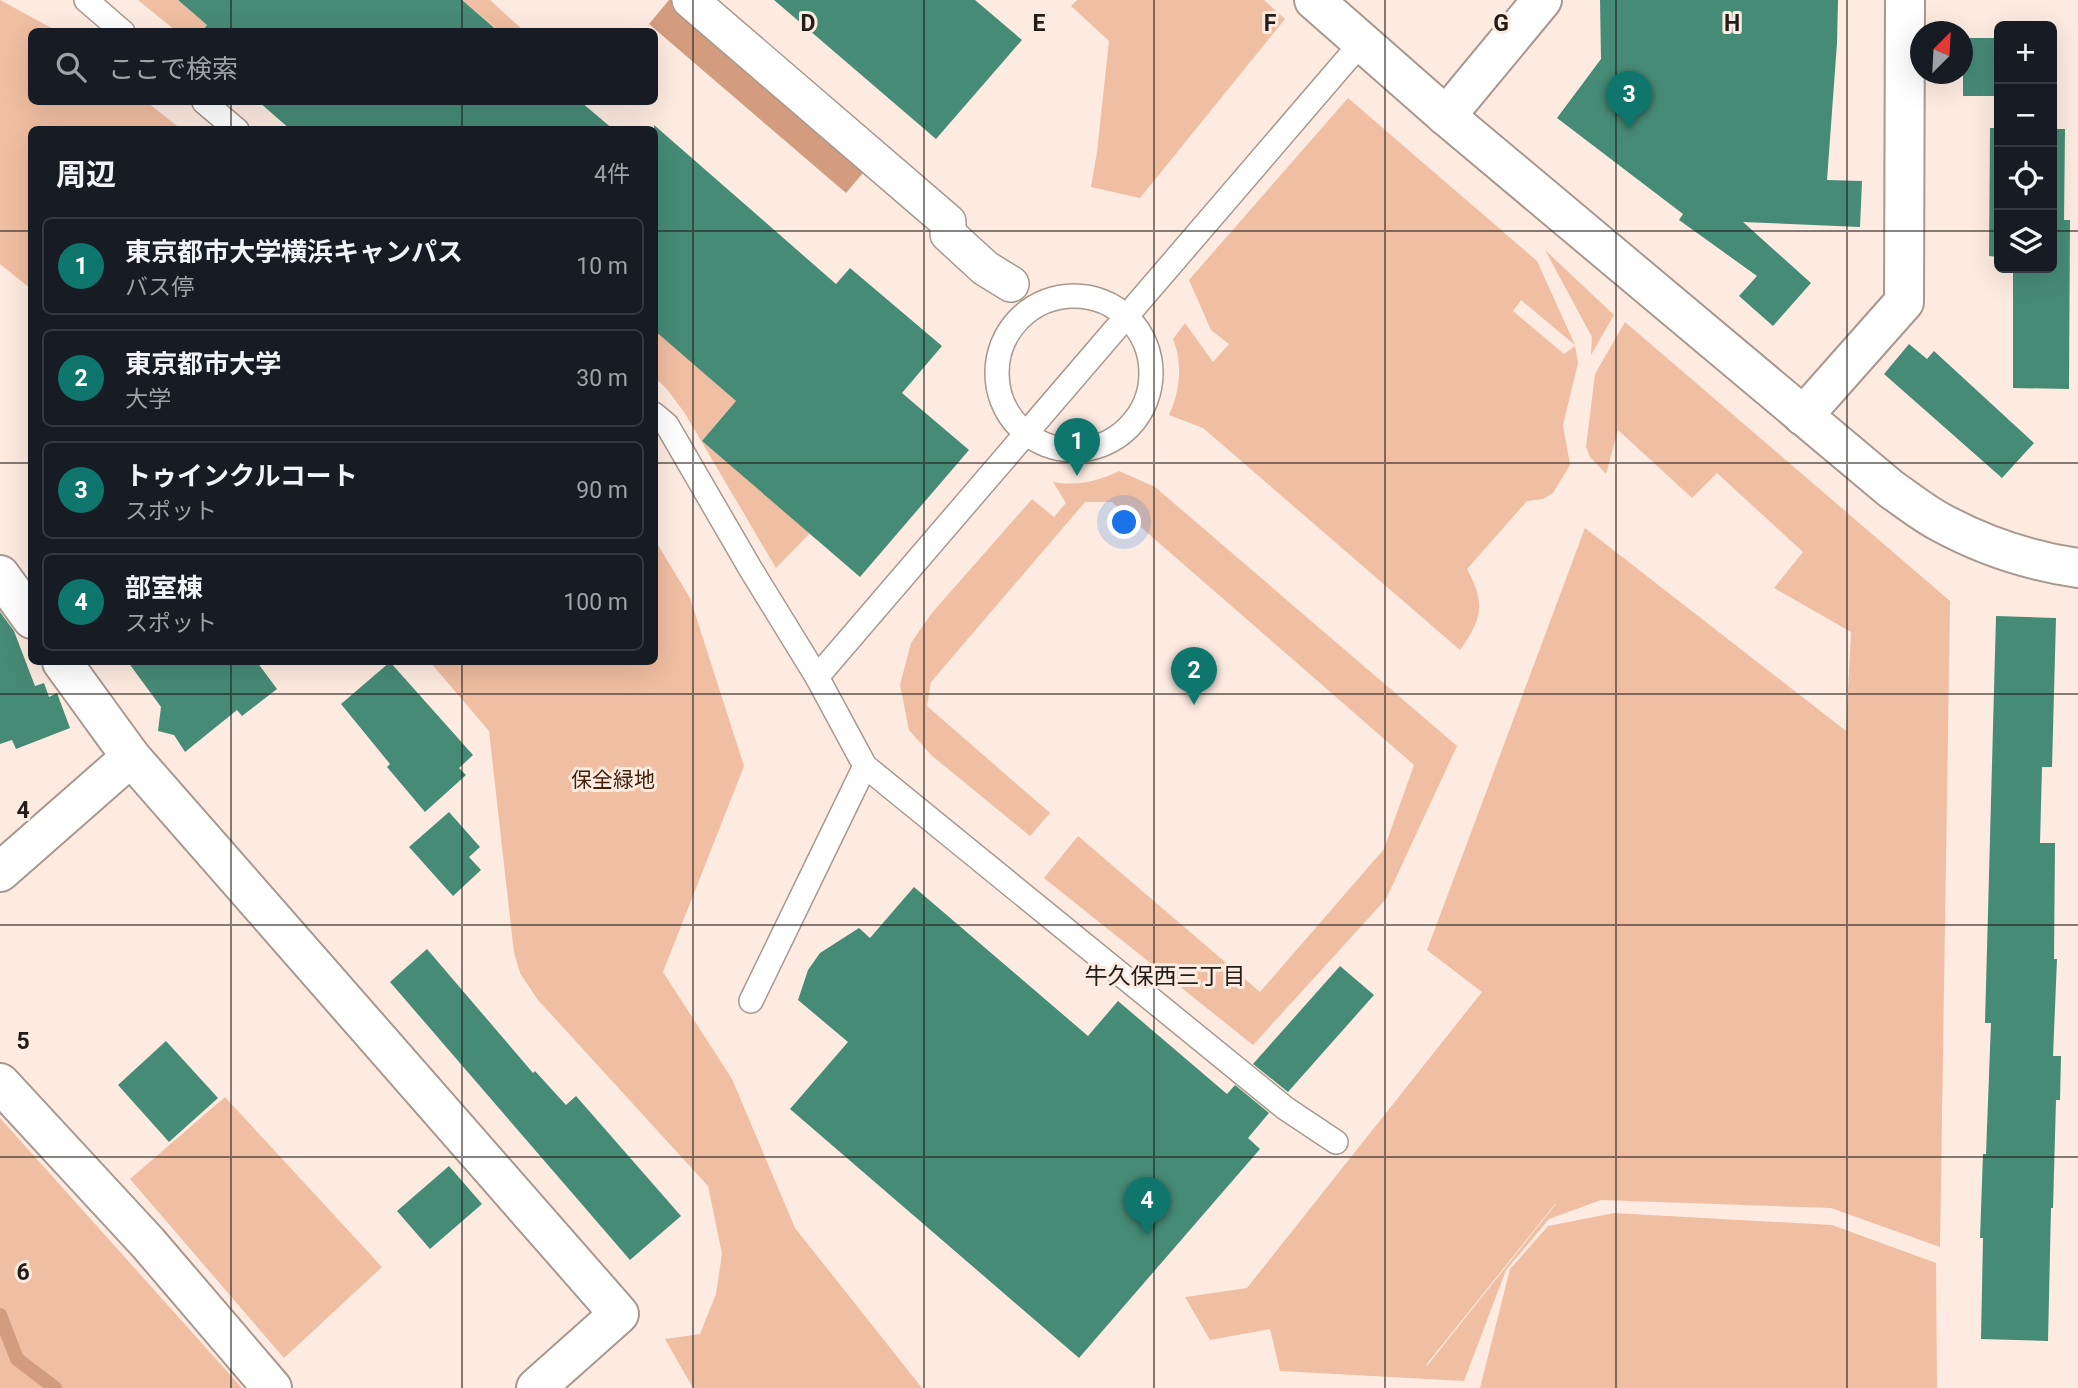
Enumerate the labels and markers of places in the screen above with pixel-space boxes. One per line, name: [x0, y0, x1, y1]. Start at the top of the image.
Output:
pin: 3: [1606, 71, 1652, 129]
pin: 1: [1054, 418, 1100, 476]
pin: 2: [1171, 647, 1217, 705]
pin: 4: [1124, 1177, 1170, 1235]

